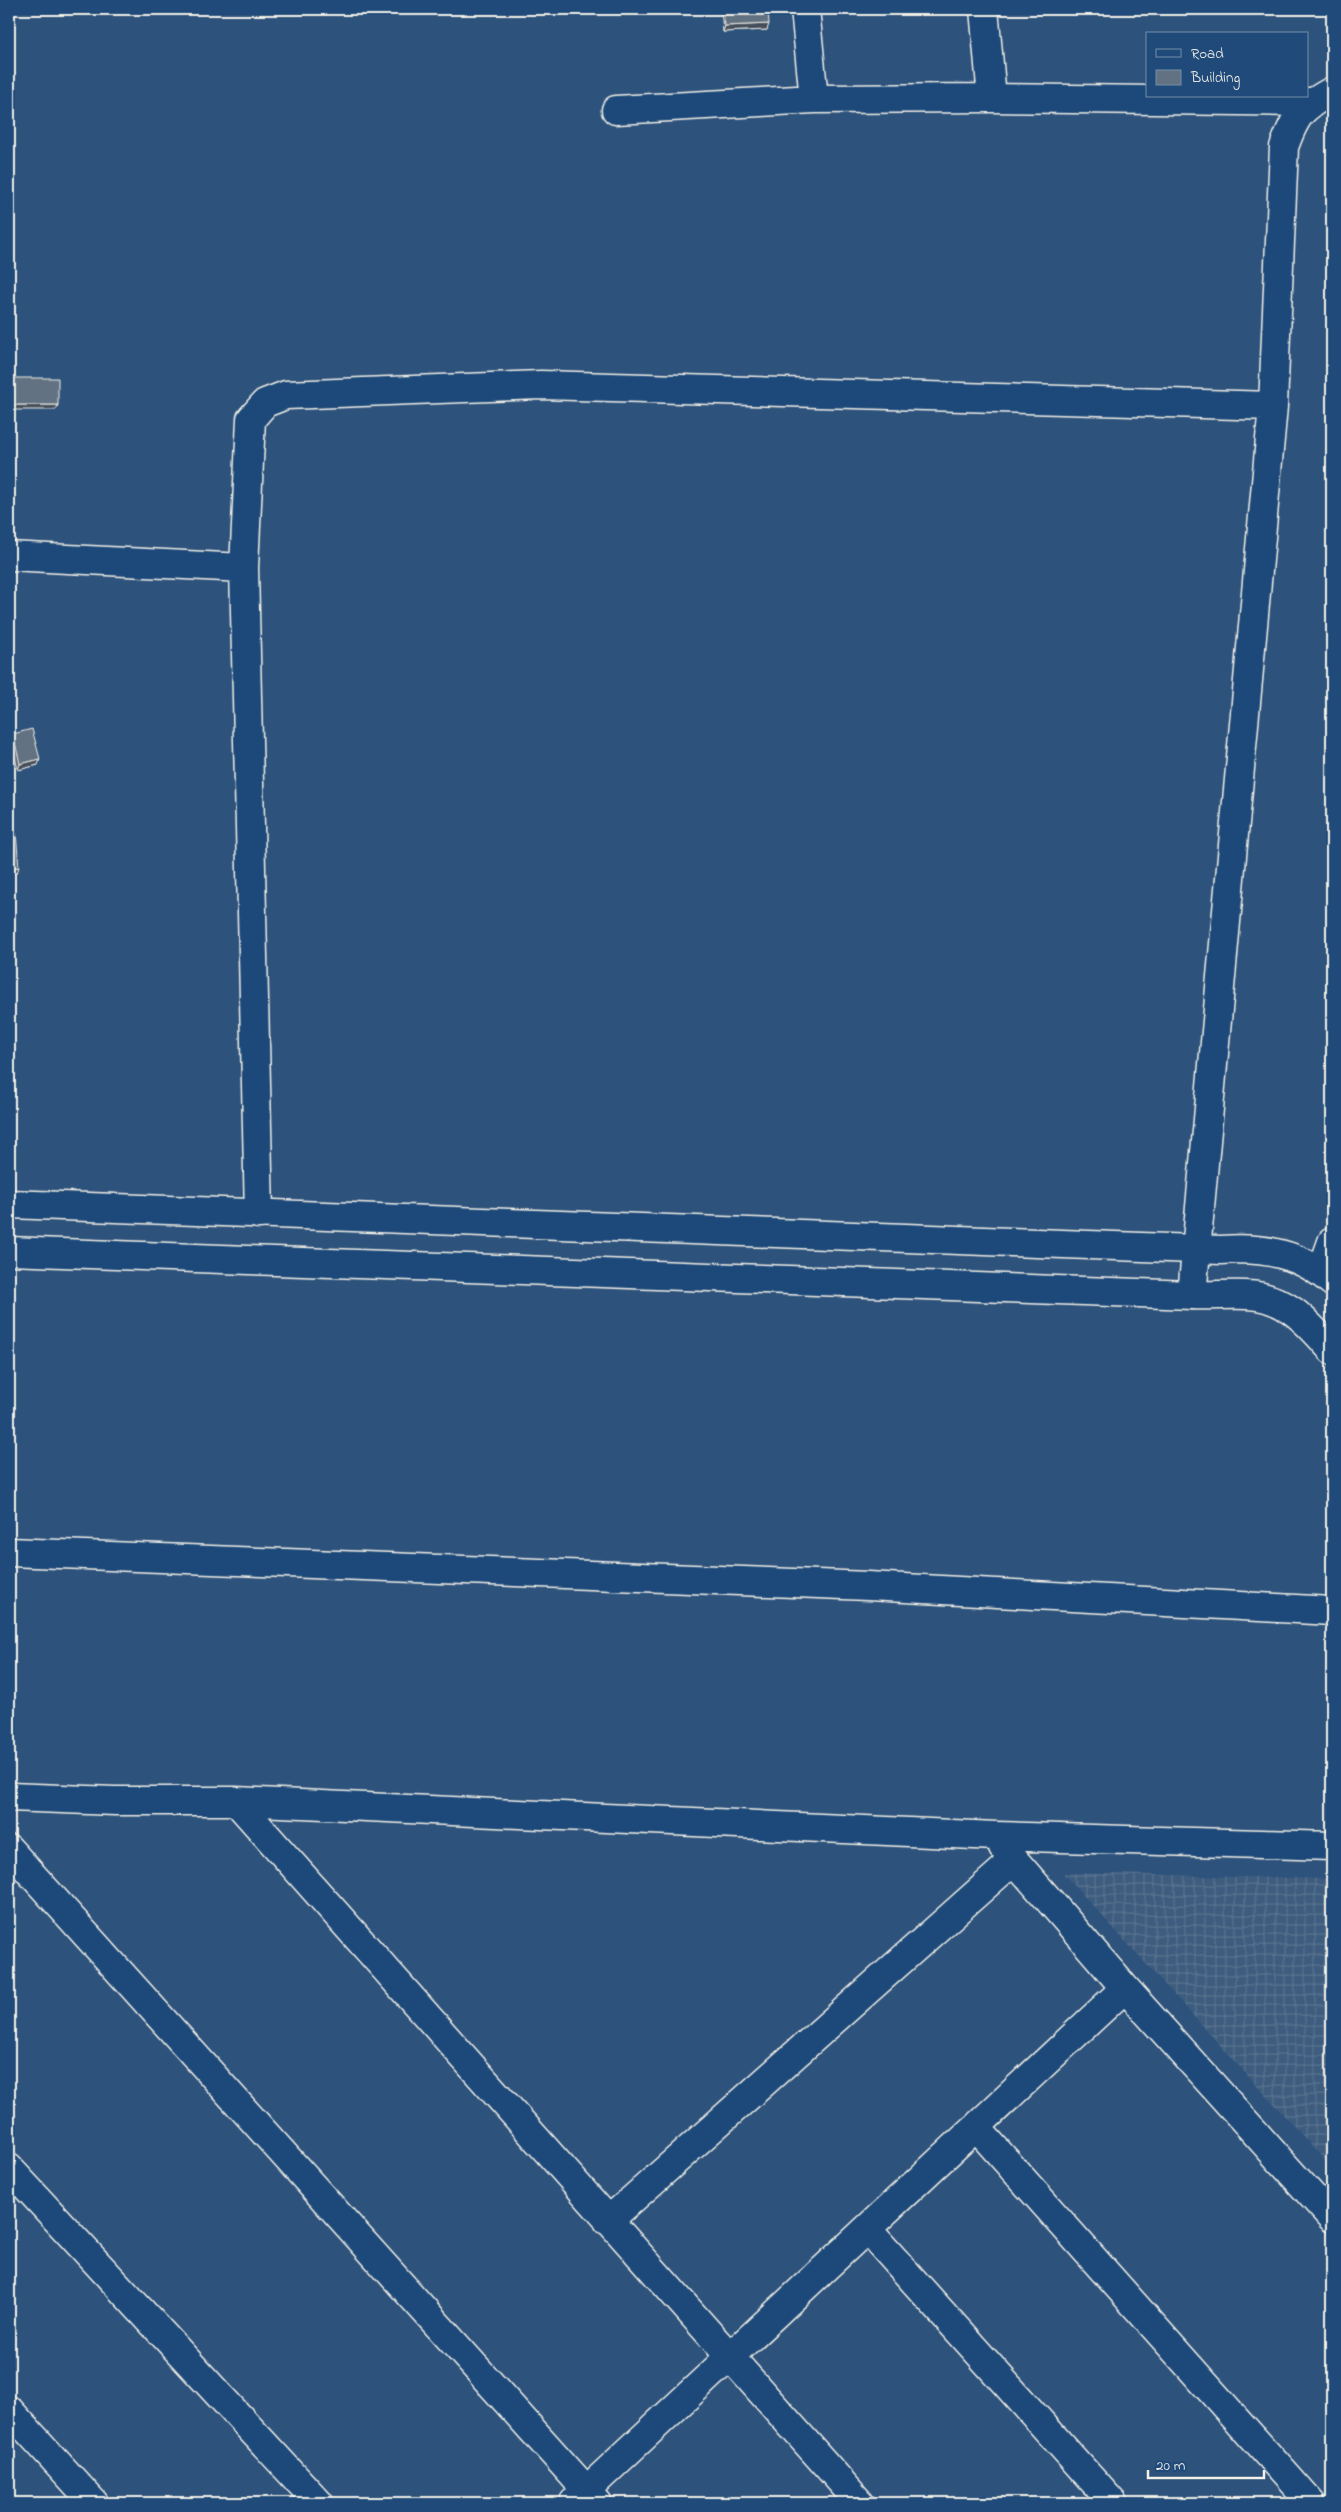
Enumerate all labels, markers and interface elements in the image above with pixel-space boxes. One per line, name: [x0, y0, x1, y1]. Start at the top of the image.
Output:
legend: [1146, 32, 1308, 98]
text: Road: [1191, 43, 1224, 65]
text: Building: [1190, 67, 1240, 90]
scale bar: [1148, 2447, 1265, 2479]
text: 20 m: [1156, 2455, 1186, 2477]

